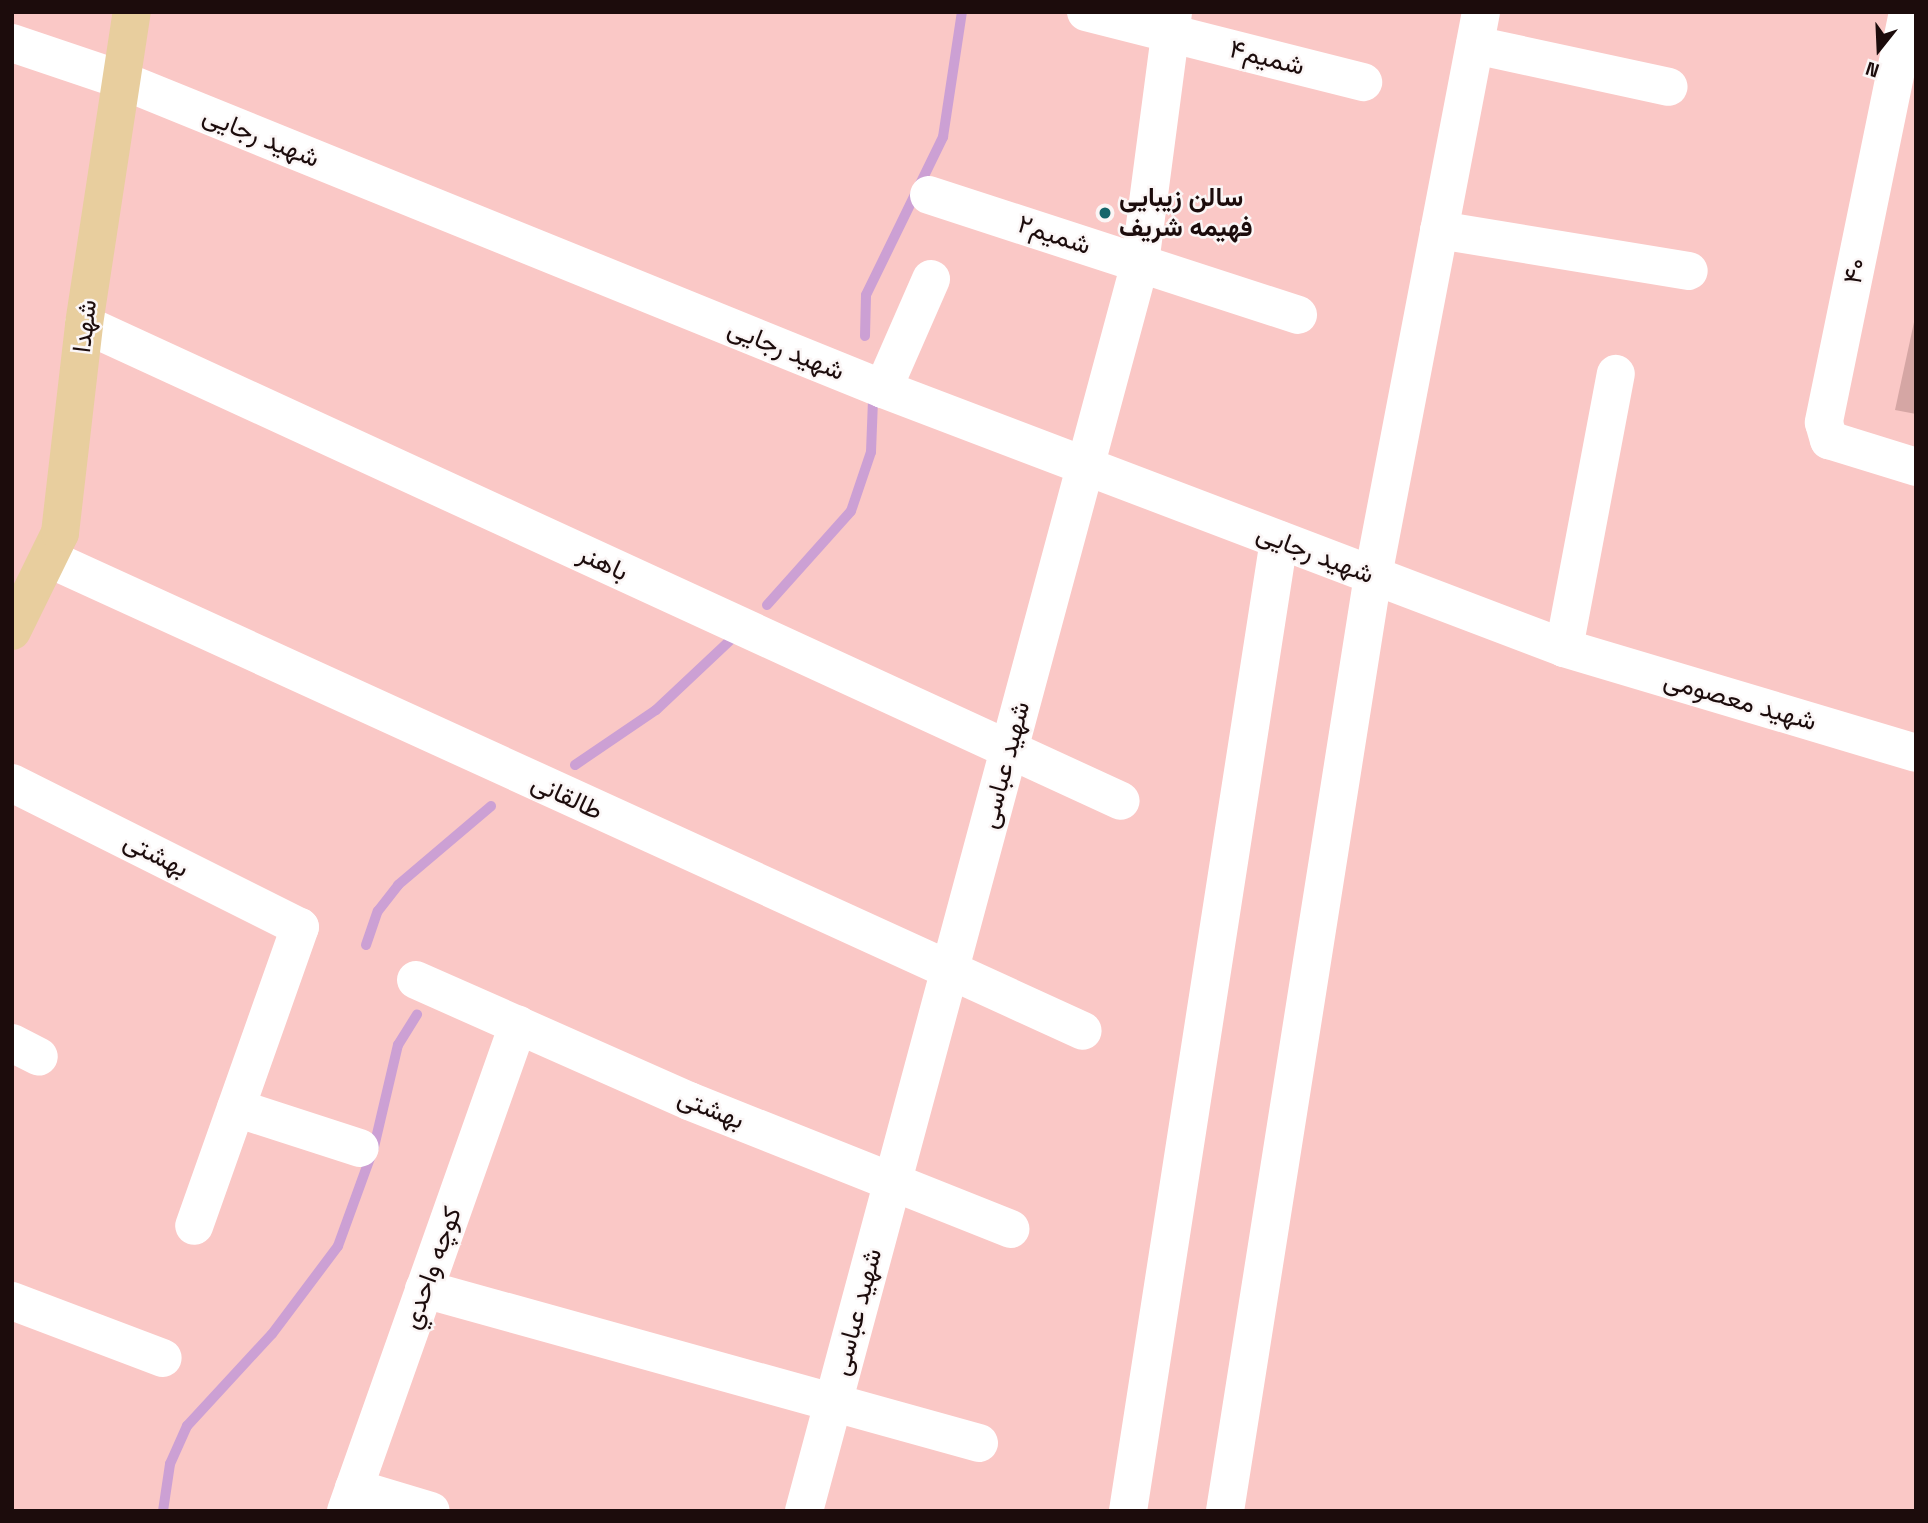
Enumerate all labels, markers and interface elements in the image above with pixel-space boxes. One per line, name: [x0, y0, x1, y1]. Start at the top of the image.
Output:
north arrow: [1844, 14, 1914, 84]
street label: شمیم۴: [1226, 34, 1308, 82]
text: N: [1862, 56, 1882, 83]
street label: شهید رجایی: [198, 99, 324, 175]
place label: سالن زیبایی فهیمه شریف: [1119, 182, 1253, 244]
marker: سالن زیبایی فهیمه شریف: [1097, 205, 1113, 221]
street label: شمیم۲: [1014, 209, 1094, 261]
street label: ۴۰: [1837, 255, 1873, 287]
street label: شهدا: [66, 298, 104, 354]
street label: شهید رجایی: [723, 312, 849, 388]
street label: شهید رجایی: [1252, 517, 1378, 591]
street label: باهنر: [573, 538, 633, 588]
street label: شهید معصومی: [1660, 664, 1820, 738]
street label: شهید عباسی: [973, 698, 1037, 832]
street label: طالقانی: [526, 767, 608, 827]
street label: بهشتی: [118, 825, 194, 885]
street label: بهشتی: [673, 1082, 749, 1136]
street label: كوچه واحدي: [395, 1203, 469, 1333]
street label: شهید عباسی: [825, 1245, 889, 1379]

